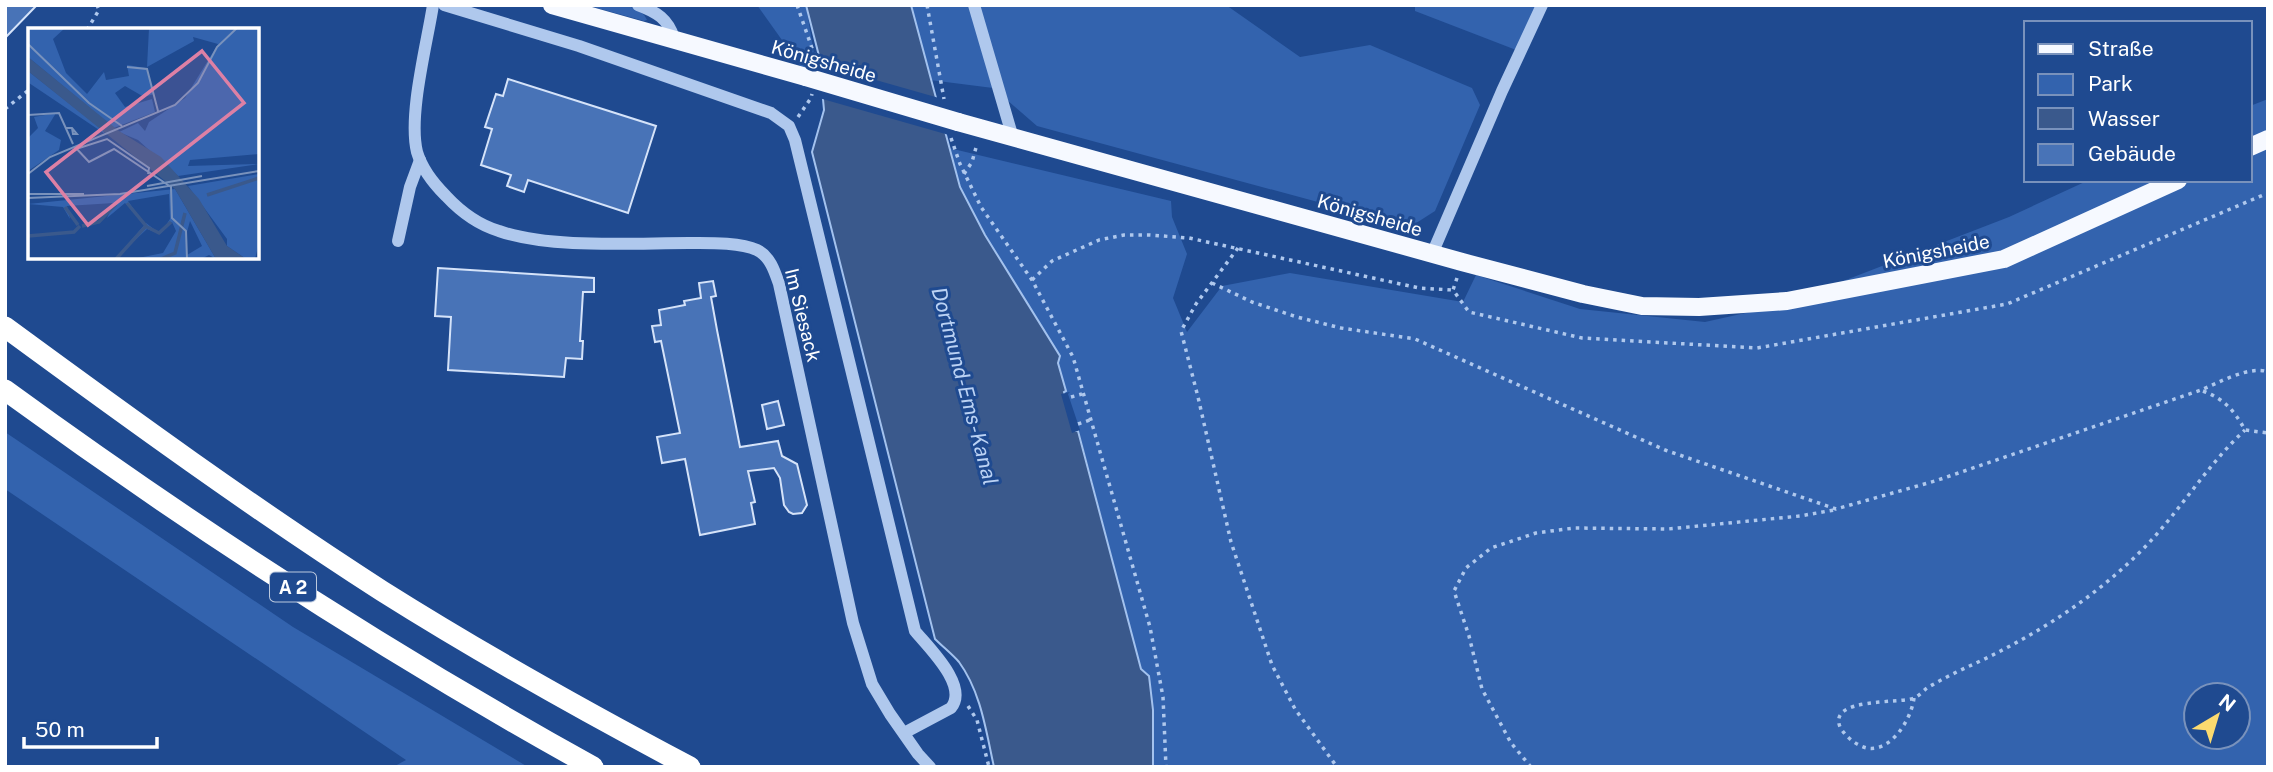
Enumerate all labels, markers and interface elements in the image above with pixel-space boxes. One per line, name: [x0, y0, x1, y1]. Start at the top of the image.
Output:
legend: [2024, 21, 2252, 182]
inset map: [28, 28, 259, 259]
street label: Königsheide: [769, 35, 879, 87]
text: Straße: [2088, 36, 2154, 61]
text: Park: [2088, 71, 2133, 96]
text: Wasser: [2088, 106, 2160, 131]
text: Gebäude: [2088, 141, 2176, 166]
street label: Königsheide: [1315, 189, 1425, 241]
street label: Königsheide: [1881, 230, 1991, 272]
street label: Im Siesack: [781, 266, 825, 364]
water label: Dortmund-Ems-Kanal: [927, 284, 1003, 488]
road number: A 2: [270, 572, 316, 602]
north arrow: [2182, 681, 2252, 751]
text: N: [2215, 689, 2240, 716]
scale bar: [24, 706, 158, 750]
text: 50 m: [35, 717, 85, 742]

